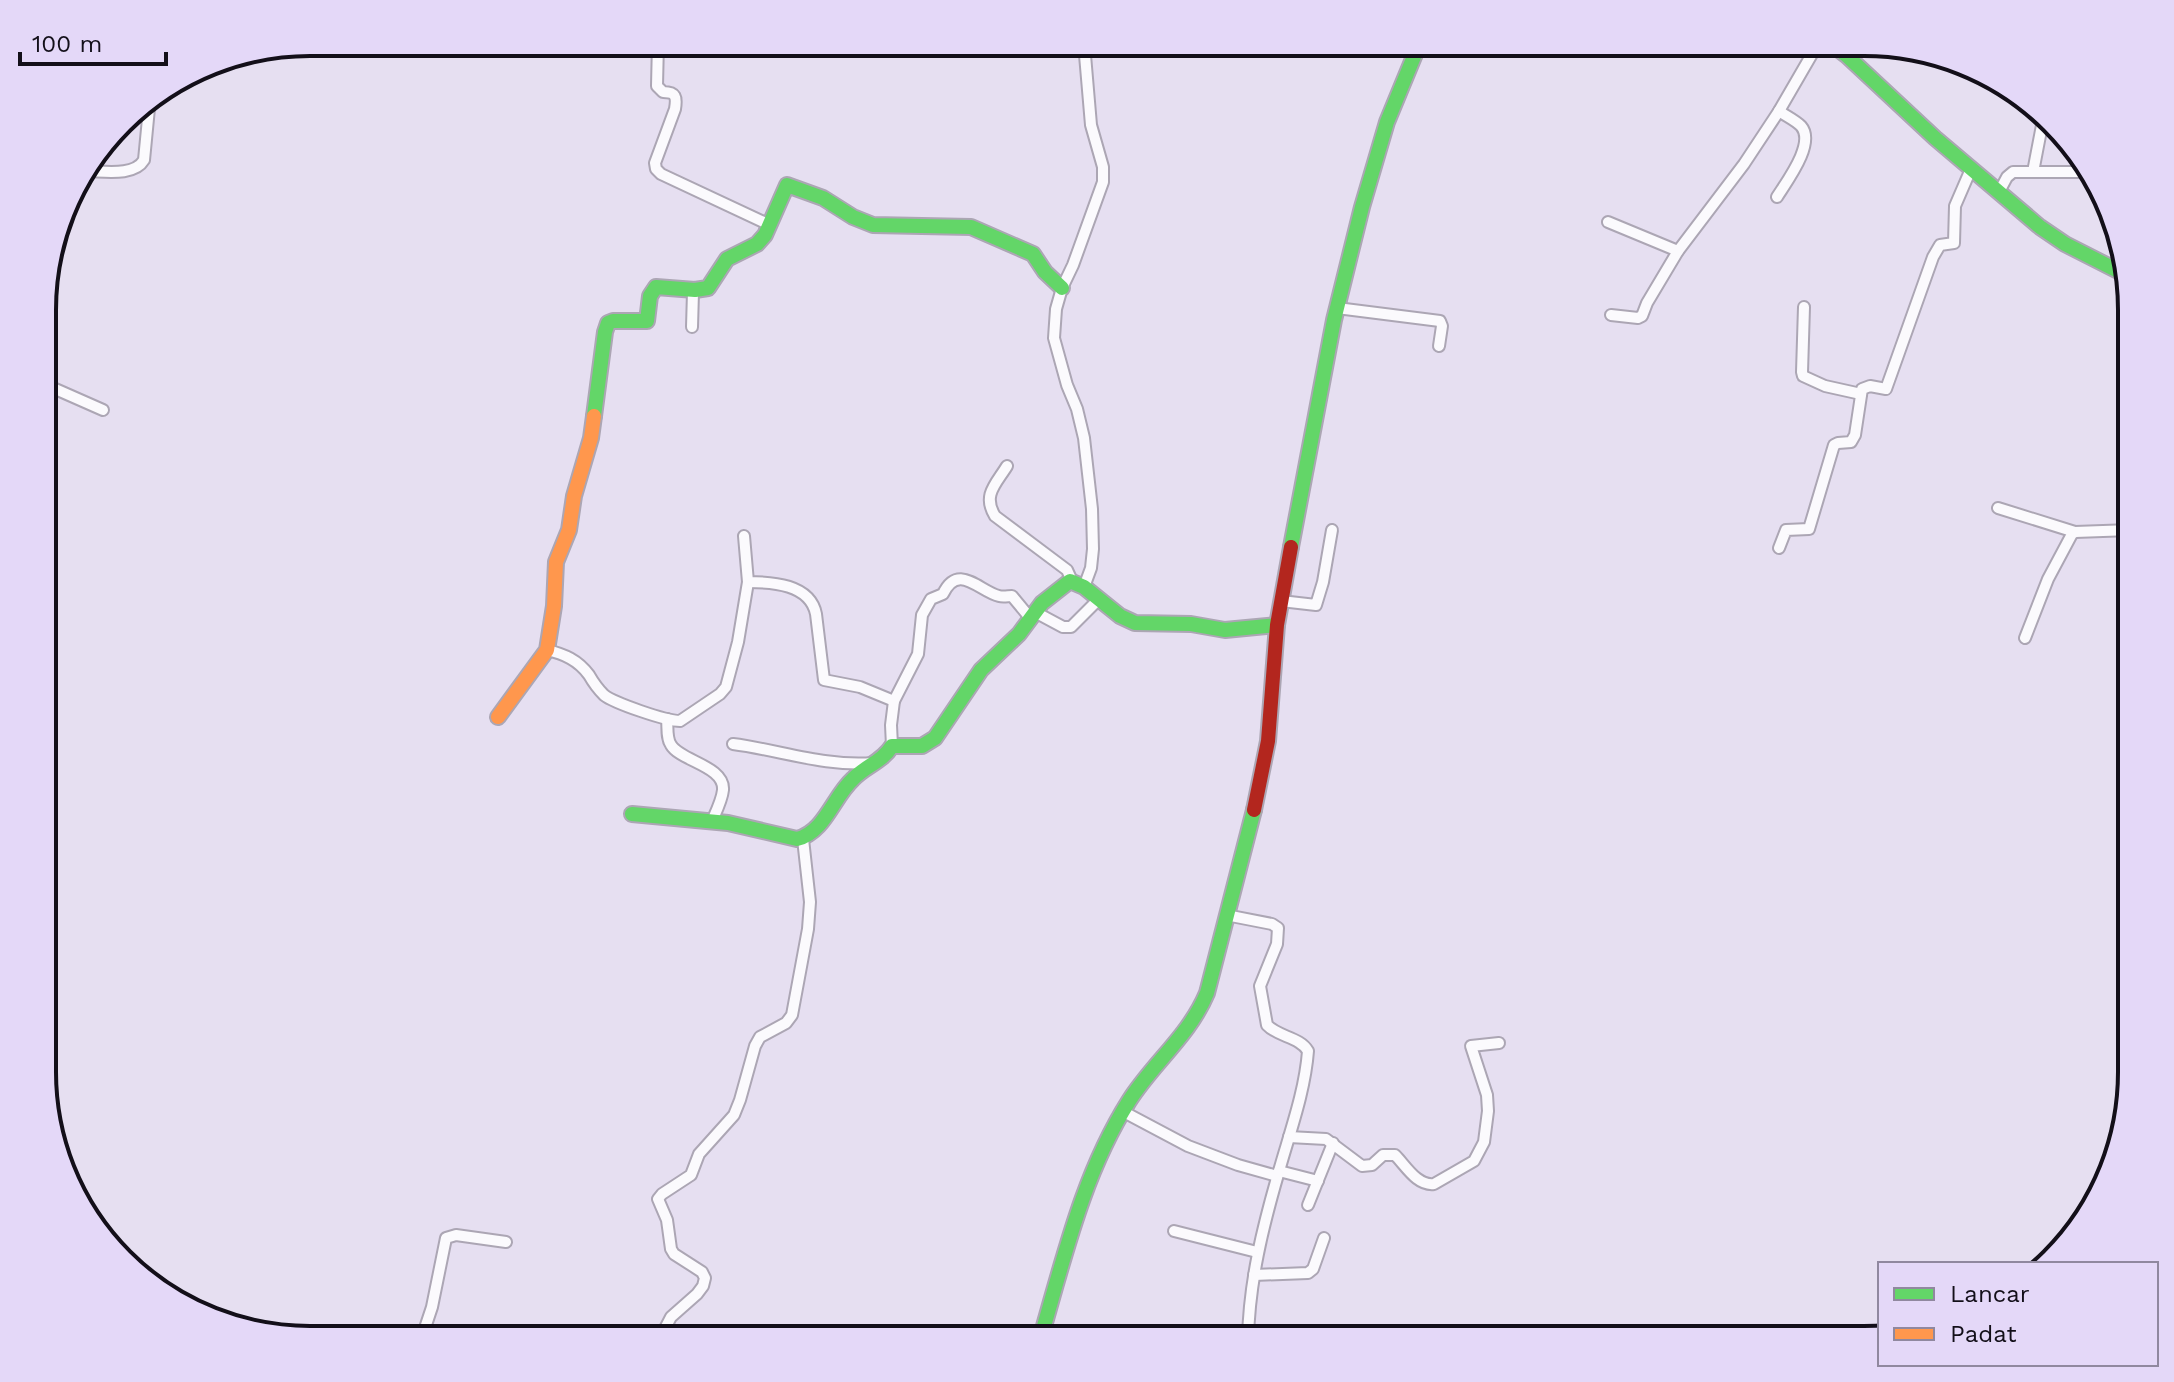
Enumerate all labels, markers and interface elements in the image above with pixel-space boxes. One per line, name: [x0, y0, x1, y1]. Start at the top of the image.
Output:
scale bar: [20, 16, 166, 66]
text: 100 m: [32, 30, 102, 58]
legend: [1878, 1262, 2158, 1366]
text: Lancar: [1950, 1280, 2030, 1308]
text: Padat: [1950, 1320, 2016, 1348]

